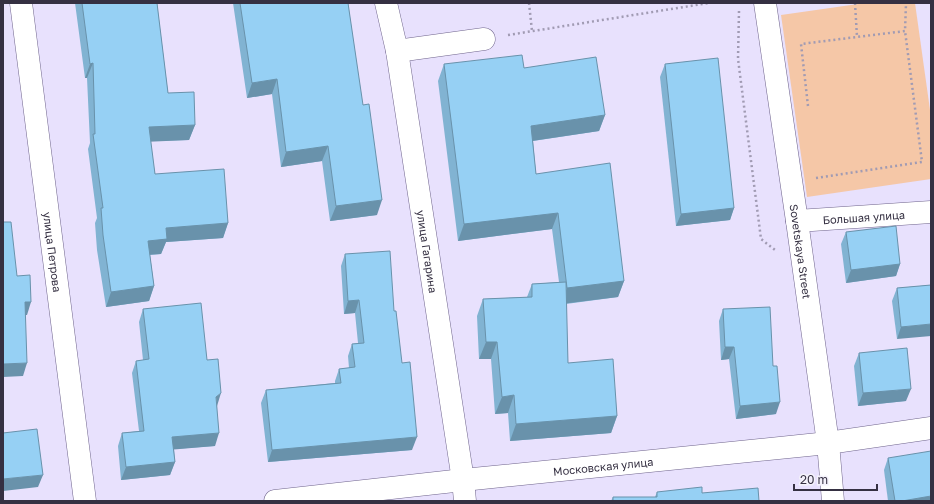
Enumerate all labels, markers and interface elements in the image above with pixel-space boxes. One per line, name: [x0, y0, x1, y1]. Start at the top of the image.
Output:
street label: Sovetskaya Street: [788, 203, 814, 300]
street label: Большая улица: [822, 207, 905, 226]
street label: улица Гагарина: [415, 209, 441, 294]
street label: улица Петрова: [41, 211, 65, 293]
street label: Московская улица: [552, 454, 654, 477]
scale bar: [794, 466, 877, 492]
text: 20 m: [800, 472, 828, 487]

